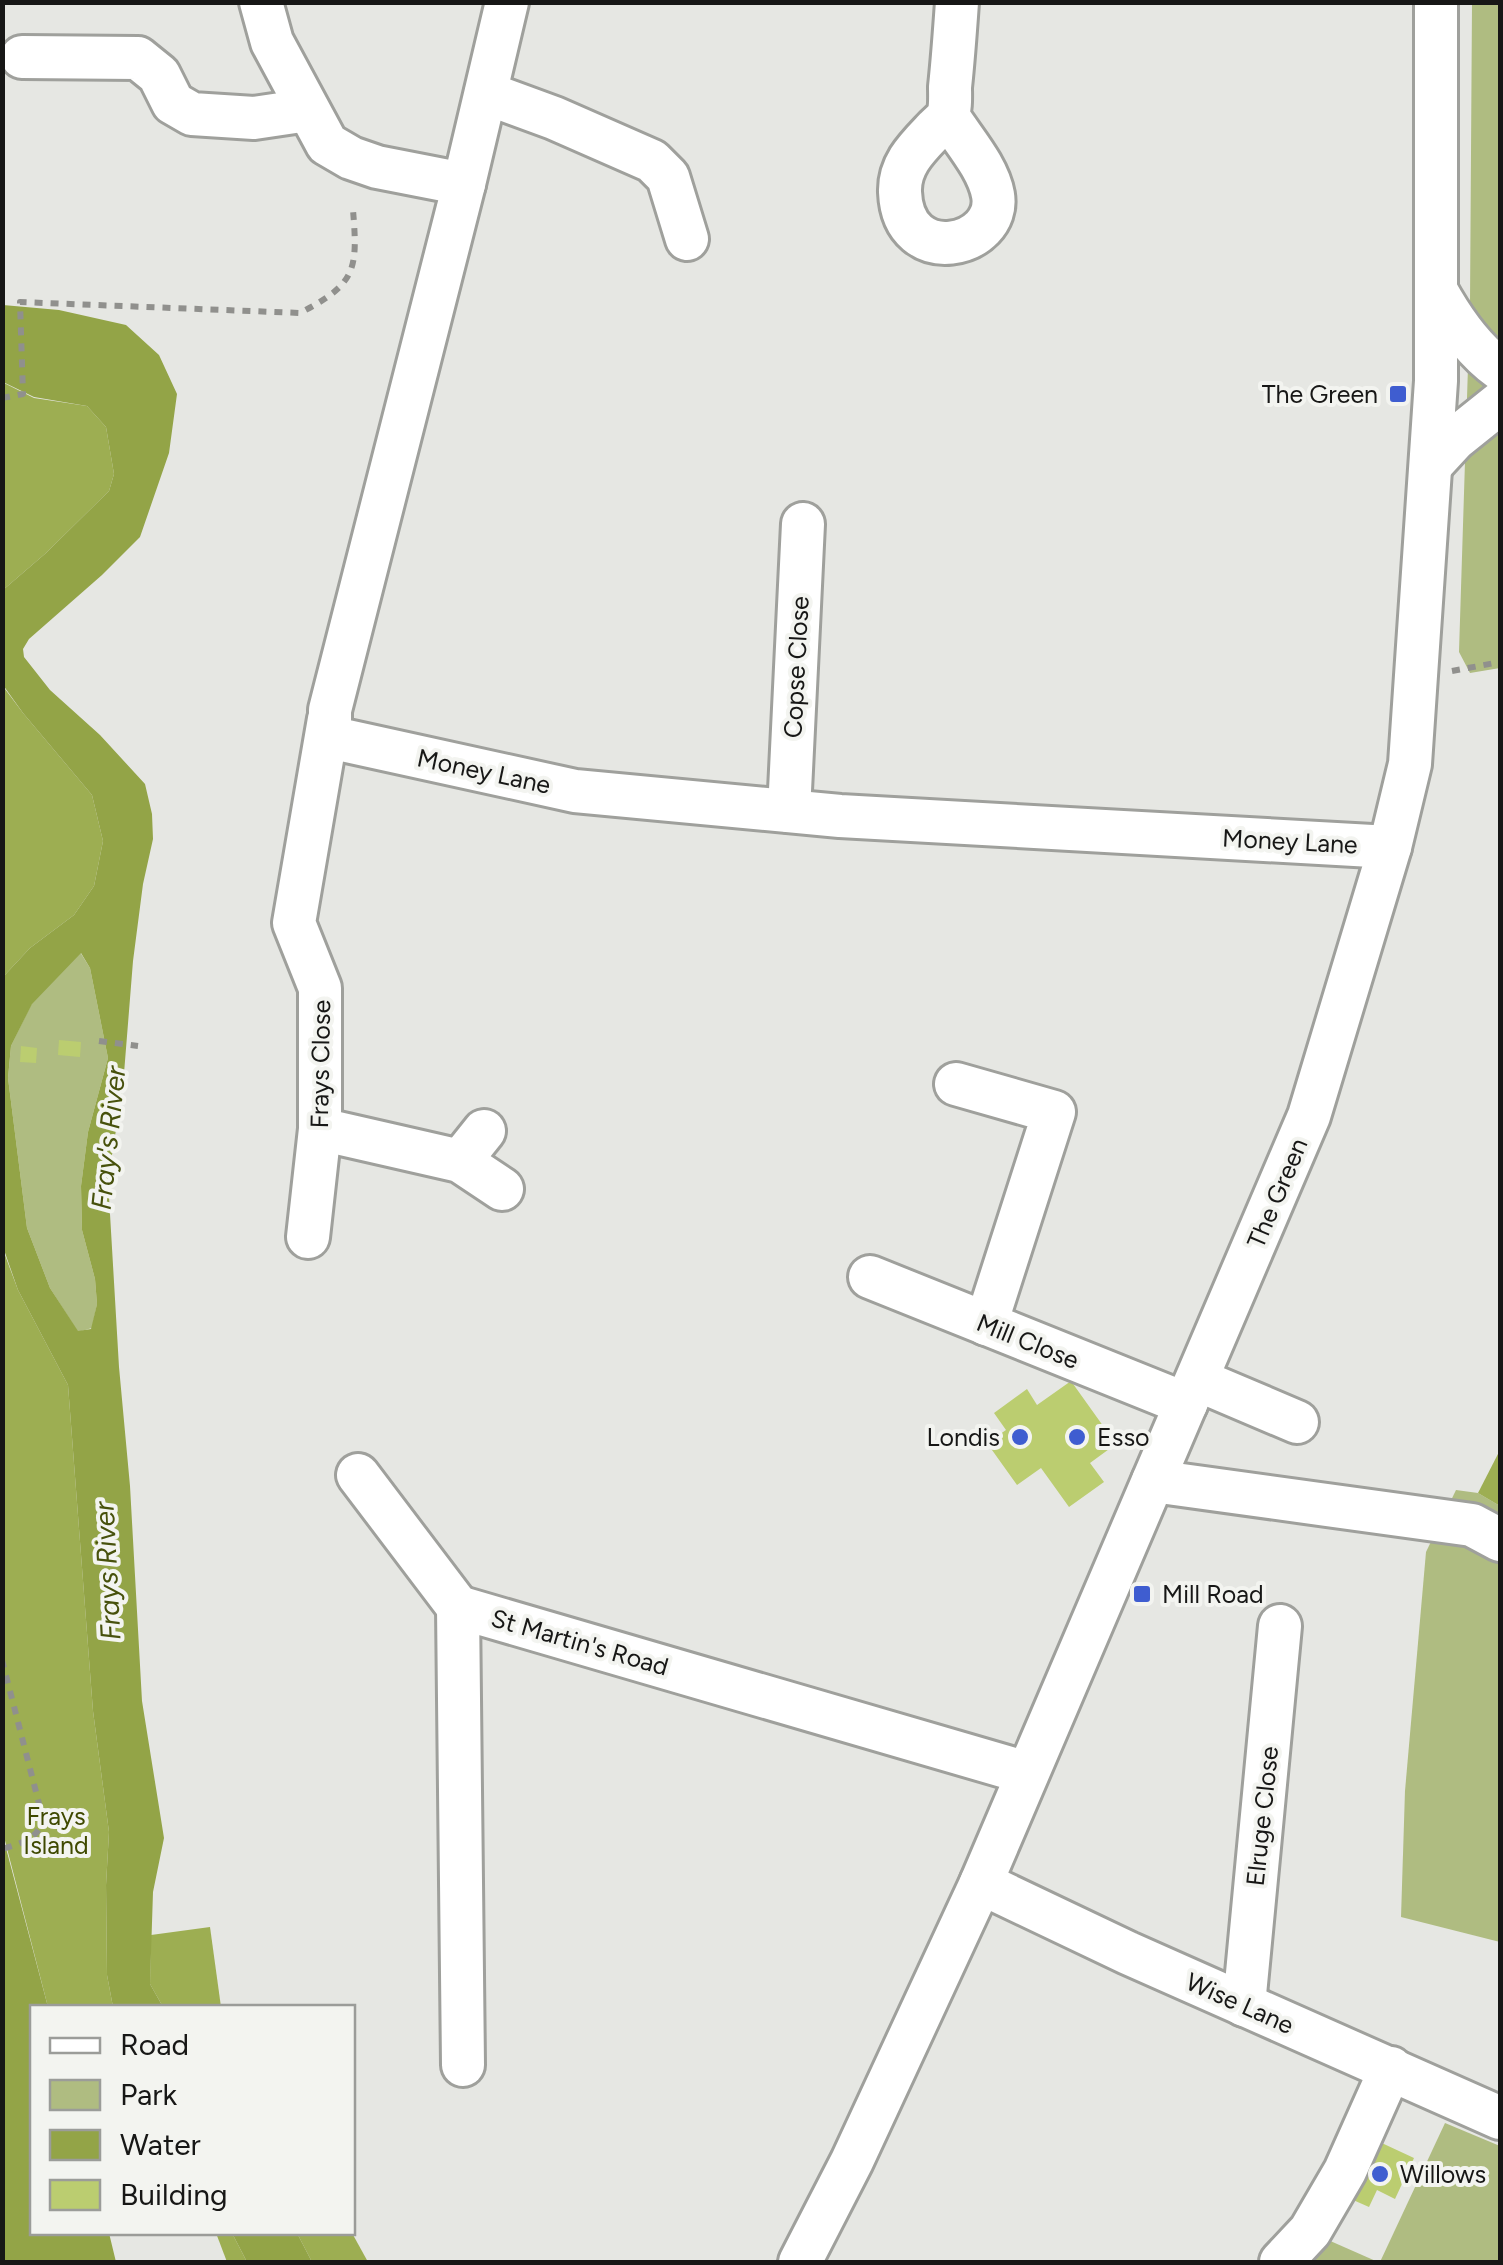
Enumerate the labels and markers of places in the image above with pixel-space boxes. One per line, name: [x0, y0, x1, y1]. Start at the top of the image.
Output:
place label: The Green: [1262, 379, 1378, 409]
marker: The Green: [1387, 383, 1409, 405]
place label: Londis: [926, 1422, 1000, 1452]
place label: Esso: [1097, 1422, 1150, 1452]
marker: Londis: [1009, 1426, 1031, 1448]
marker: Esso: [1066, 1426, 1088, 1448]
place label: Mill Road: [1162, 1579, 1264, 1609]
marker: Mill Road: [1131, 1583, 1153, 1605]
place label: Willows: [1400, 2159, 1486, 2189]
marker: Willows: [1369, 2163, 1391, 2185]

